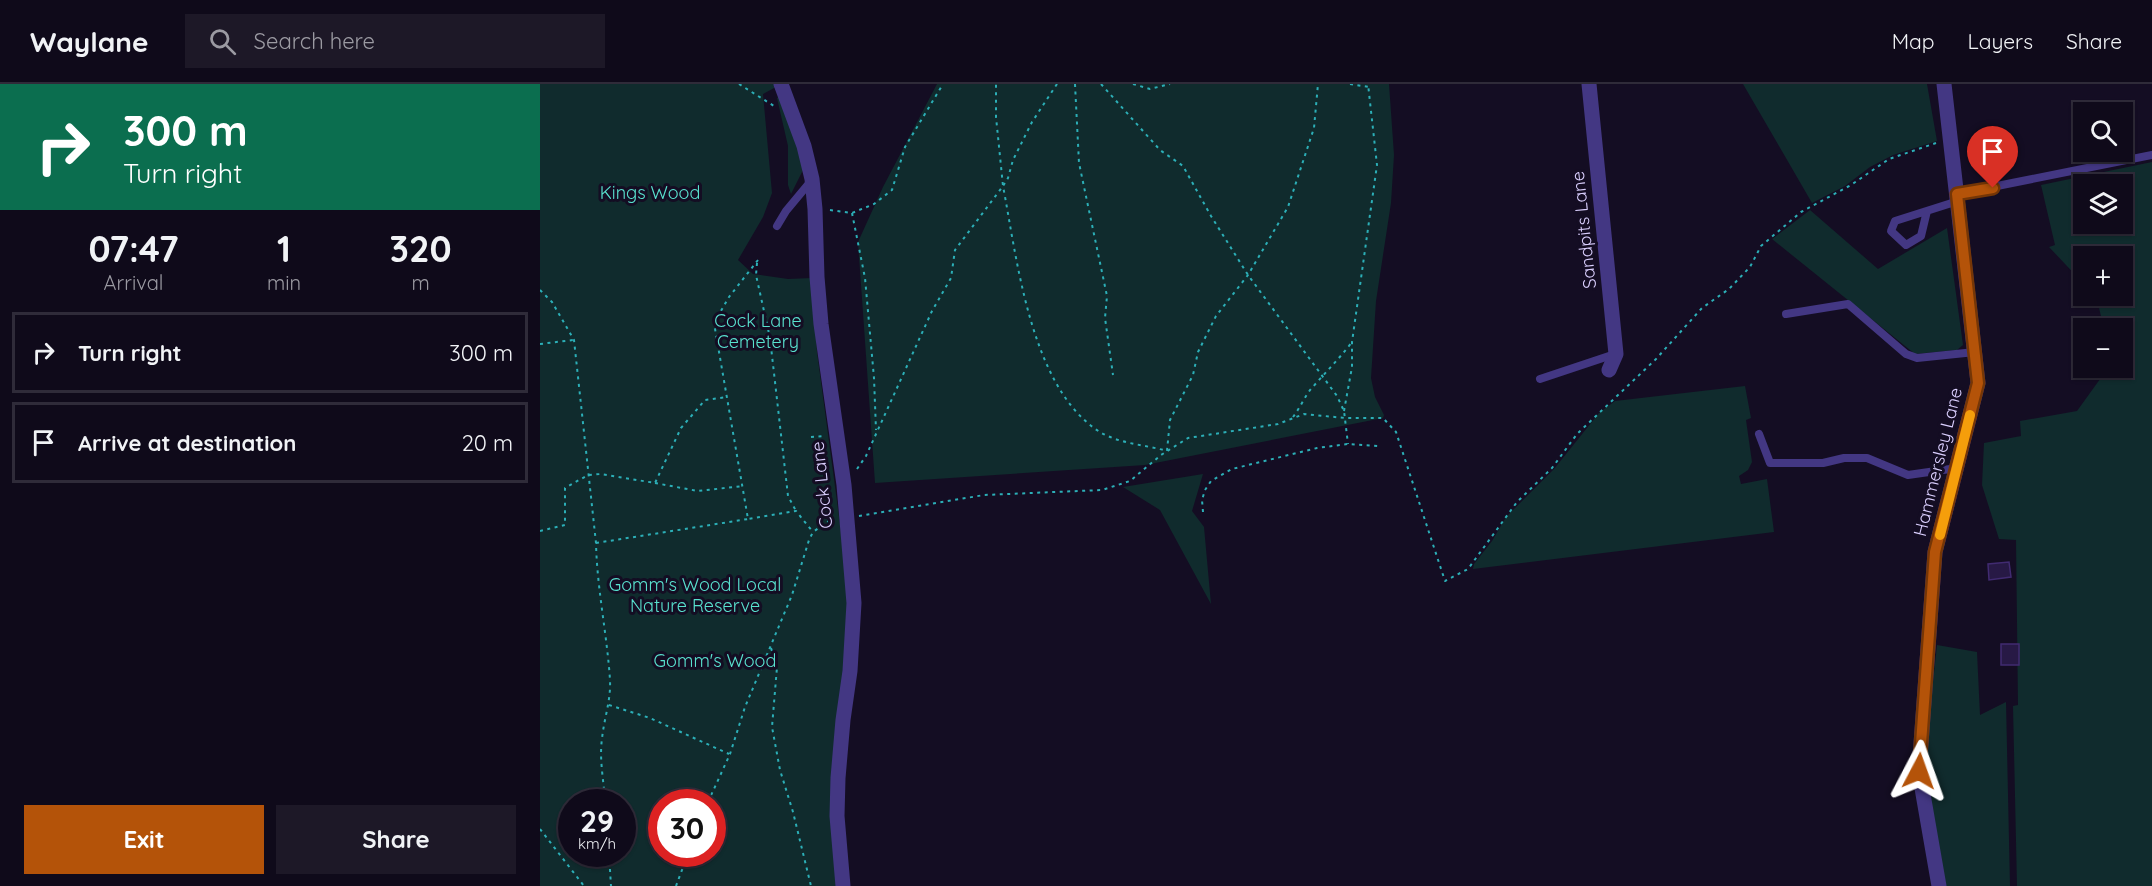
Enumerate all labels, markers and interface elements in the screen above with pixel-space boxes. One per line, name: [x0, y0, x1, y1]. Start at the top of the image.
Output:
search box: [185, 14, 605, 68]
text: Waylane: [30, 24, 149, 59]
icon: search: [206, 25, 239, 58]
text: Search here: [254, 27, 375, 55]
text: Map: [1892, 28, 1935, 54]
text: Layers: [1968, 28, 2033, 54]
text: Share: [2066, 28, 2122, 54]
map controls: [2073, 102, 2133, 378]
button: search: [2073, 102, 2133, 162]
text: 300 m: [123, 104, 248, 157]
icon: right: [24, 108, 102, 186]
pin: [1967, 126, 2018, 188]
icon: arrive: [1976, 135, 2009, 168]
text: Turn right: [123, 156, 242, 190]
street label: Sandpits Lane: [1566, 170, 1601, 290]
button: layers: [2073, 174, 2133, 234]
park label: Kings Wood: [600, 181, 700, 204]
text: 07:47: [88, 226, 179, 271]
text: 1: [277, 226, 291, 271]
text: 320: [390, 226, 452, 271]
button: +: [2073, 246, 2133, 306]
text: Arrival: [104, 270, 163, 295]
text: min: [267, 270, 301, 295]
text: m: [411, 270, 430, 295]
park label: Cock Lane Cemetery: [714, 309, 802, 353]
button: −: [2073, 318, 2133, 378]
icon: right: [27, 336, 60, 369]
text: Turn right: [78, 339, 182, 367]
text: 300 m: [449, 339, 513, 367]
street label: Hammersley Lane: [1908, 385, 1967, 539]
icon: arrive: [27, 426, 60, 459]
text: Arrive at destination: [78, 429, 296, 457]
text: 20 m: [462, 429, 513, 457]
street label: Cock Lane: [805, 440, 838, 530]
park label: Gomm's Wood Local Nature Reserve: [609, 573, 781, 617]
park label: Gomm's Wood: [654, 649, 776, 672]
position arrow: [1887, 739, 1951, 803]
speed limit sign: 30: [648, 789, 726, 867]
text: 29: [580, 802, 614, 840]
button: Exit: [24, 805, 264, 874]
button: Share: [276, 805, 516, 874]
text: km/h: [578, 834, 616, 853]

